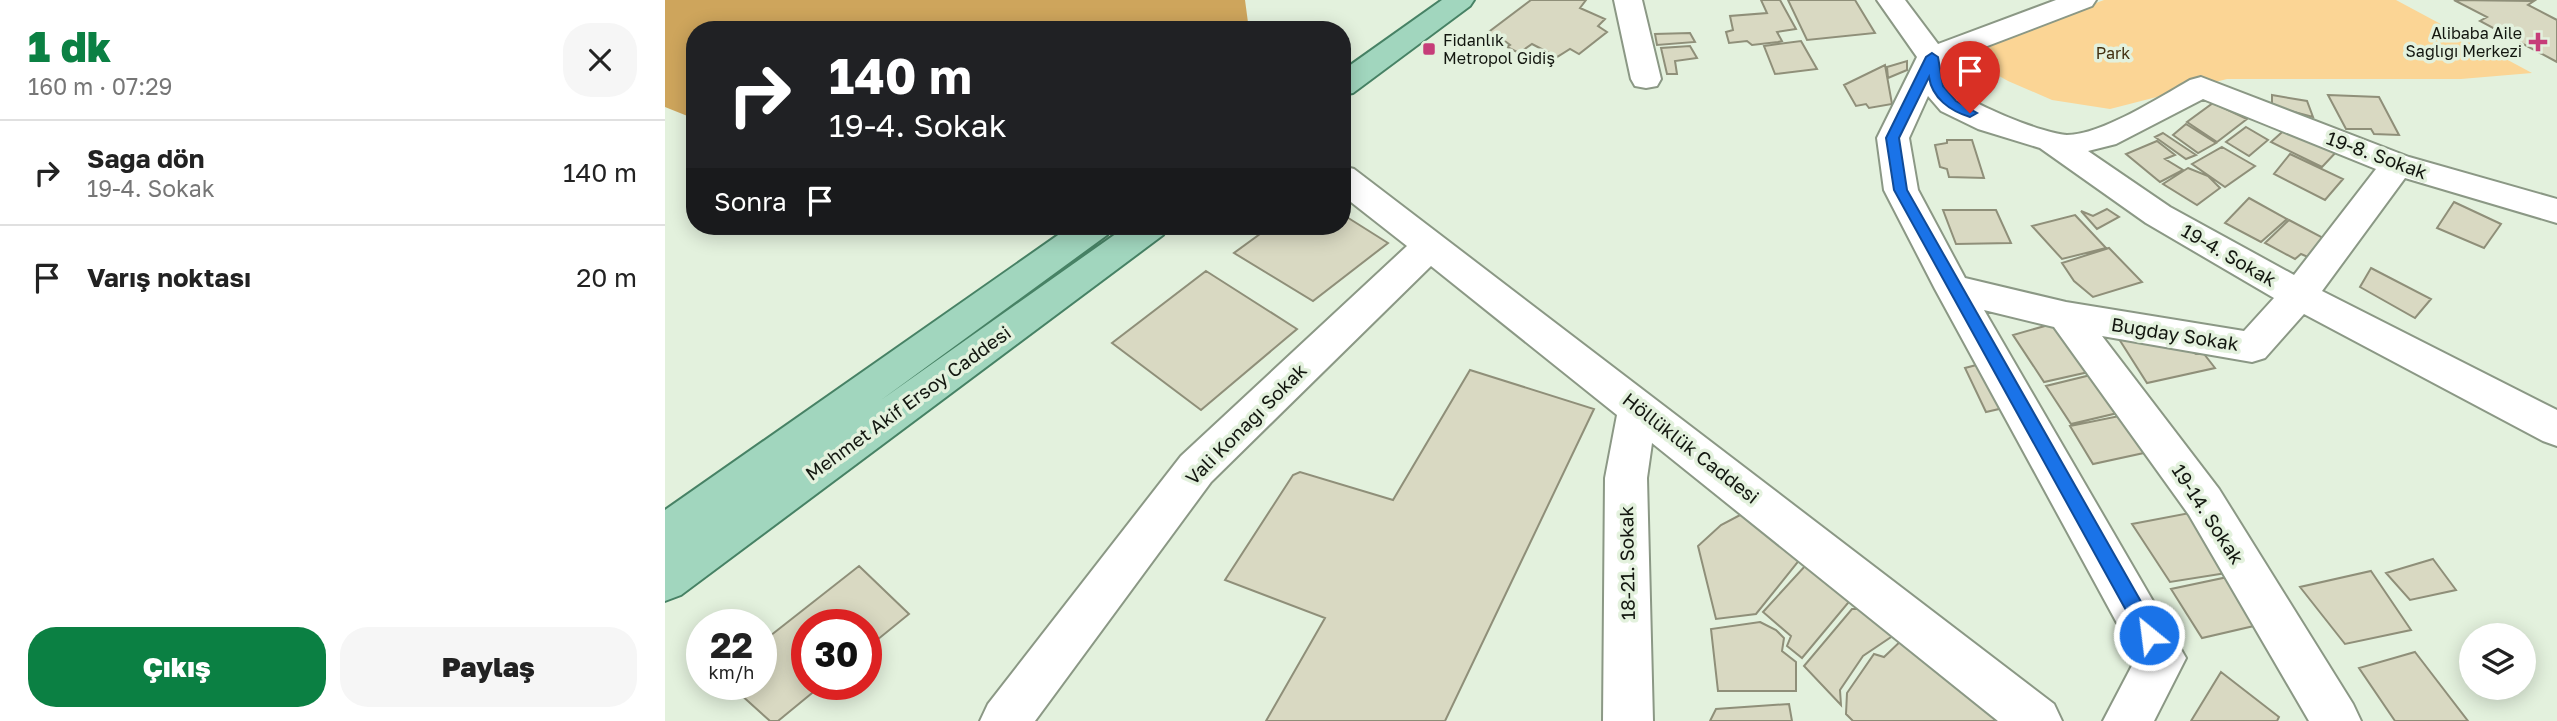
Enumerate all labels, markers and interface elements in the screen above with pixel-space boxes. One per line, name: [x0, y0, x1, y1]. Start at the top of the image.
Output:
text: 1 dk: [28, 21, 111, 71]
button: close: [563, 23, 637, 97]
place label: Alibaba Aile Sağlığı Merkezi: [2406, 23, 2522, 61]
place label: Fidanlık Metropol Gidiş: [1443, 30, 1555, 68]
marker: Alibaba Aile Sağlığı Merkezi: [2528, 32, 2548, 52]
marker: Fidanlık Metropol Gidiş: [1421, 41, 1437, 57]
pin: [1940, 41, 2000, 113]
park label: Park: [2096, 43, 2130, 63]
text: 140 m: [829, 46, 972, 105]
icon: right: [714, 49, 805, 140]
icon: arrive: [1951, 52, 1989, 90]
text: 160 m · 07:29: [28, 72, 172, 100]
text: 19-4. Sokak: [829, 106, 1007, 144]
street label: 19-8. Sokak: [2324, 126, 2431, 183]
text: Sağa dön: [87, 143, 204, 174]
icon: right: [28, 154, 66, 192]
text: 140 m: [563, 157, 637, 188]
text: 19-4. Sokak: [87, 174, 215, 202]
icon: arrive: [801, 182, 839, 220]
text: Sonra: [714, 186, 787, 217]
street label: 19-4. Sokak: [2178, 218, 2281, 291]
icon: arrive: [28, 259, 66, 297]
text: Varış noktası: [87, 262, 251, 293]
text: 20 m: [576, 262, 637, 293]
street label: Buğday Sokak: [2110, 312, 2241, 355]
street label: Mehmet Akif Ersoy Caddesi: [801, 320, 1015, 485]
street label: Vali Konağı Sokak: [1180, 358, 1311, 489]
street label: Höllüklük Caddesi: [1619, 387, 1764, 508]
street label: 19-14. Sokak: [2168, 459, 2249, 568]
street label: 18-21. Sokak: [1614, 505, 1639, 620]
position arrow: [2112, 598, 2186, 672]
speed limit sign: 30: [791, 609, 882, 700]
map controls: [2459, 623, 2536, 700]
button: layers: [2459, 623, 2536, 700]
text: 22: [710, 624, 753, 666]
button: Çıkış: [28, 627, 326, 707]
button: Paylaş: [340, 627, 637, 707]
text: km/h: [709, 661, 754, 683]

